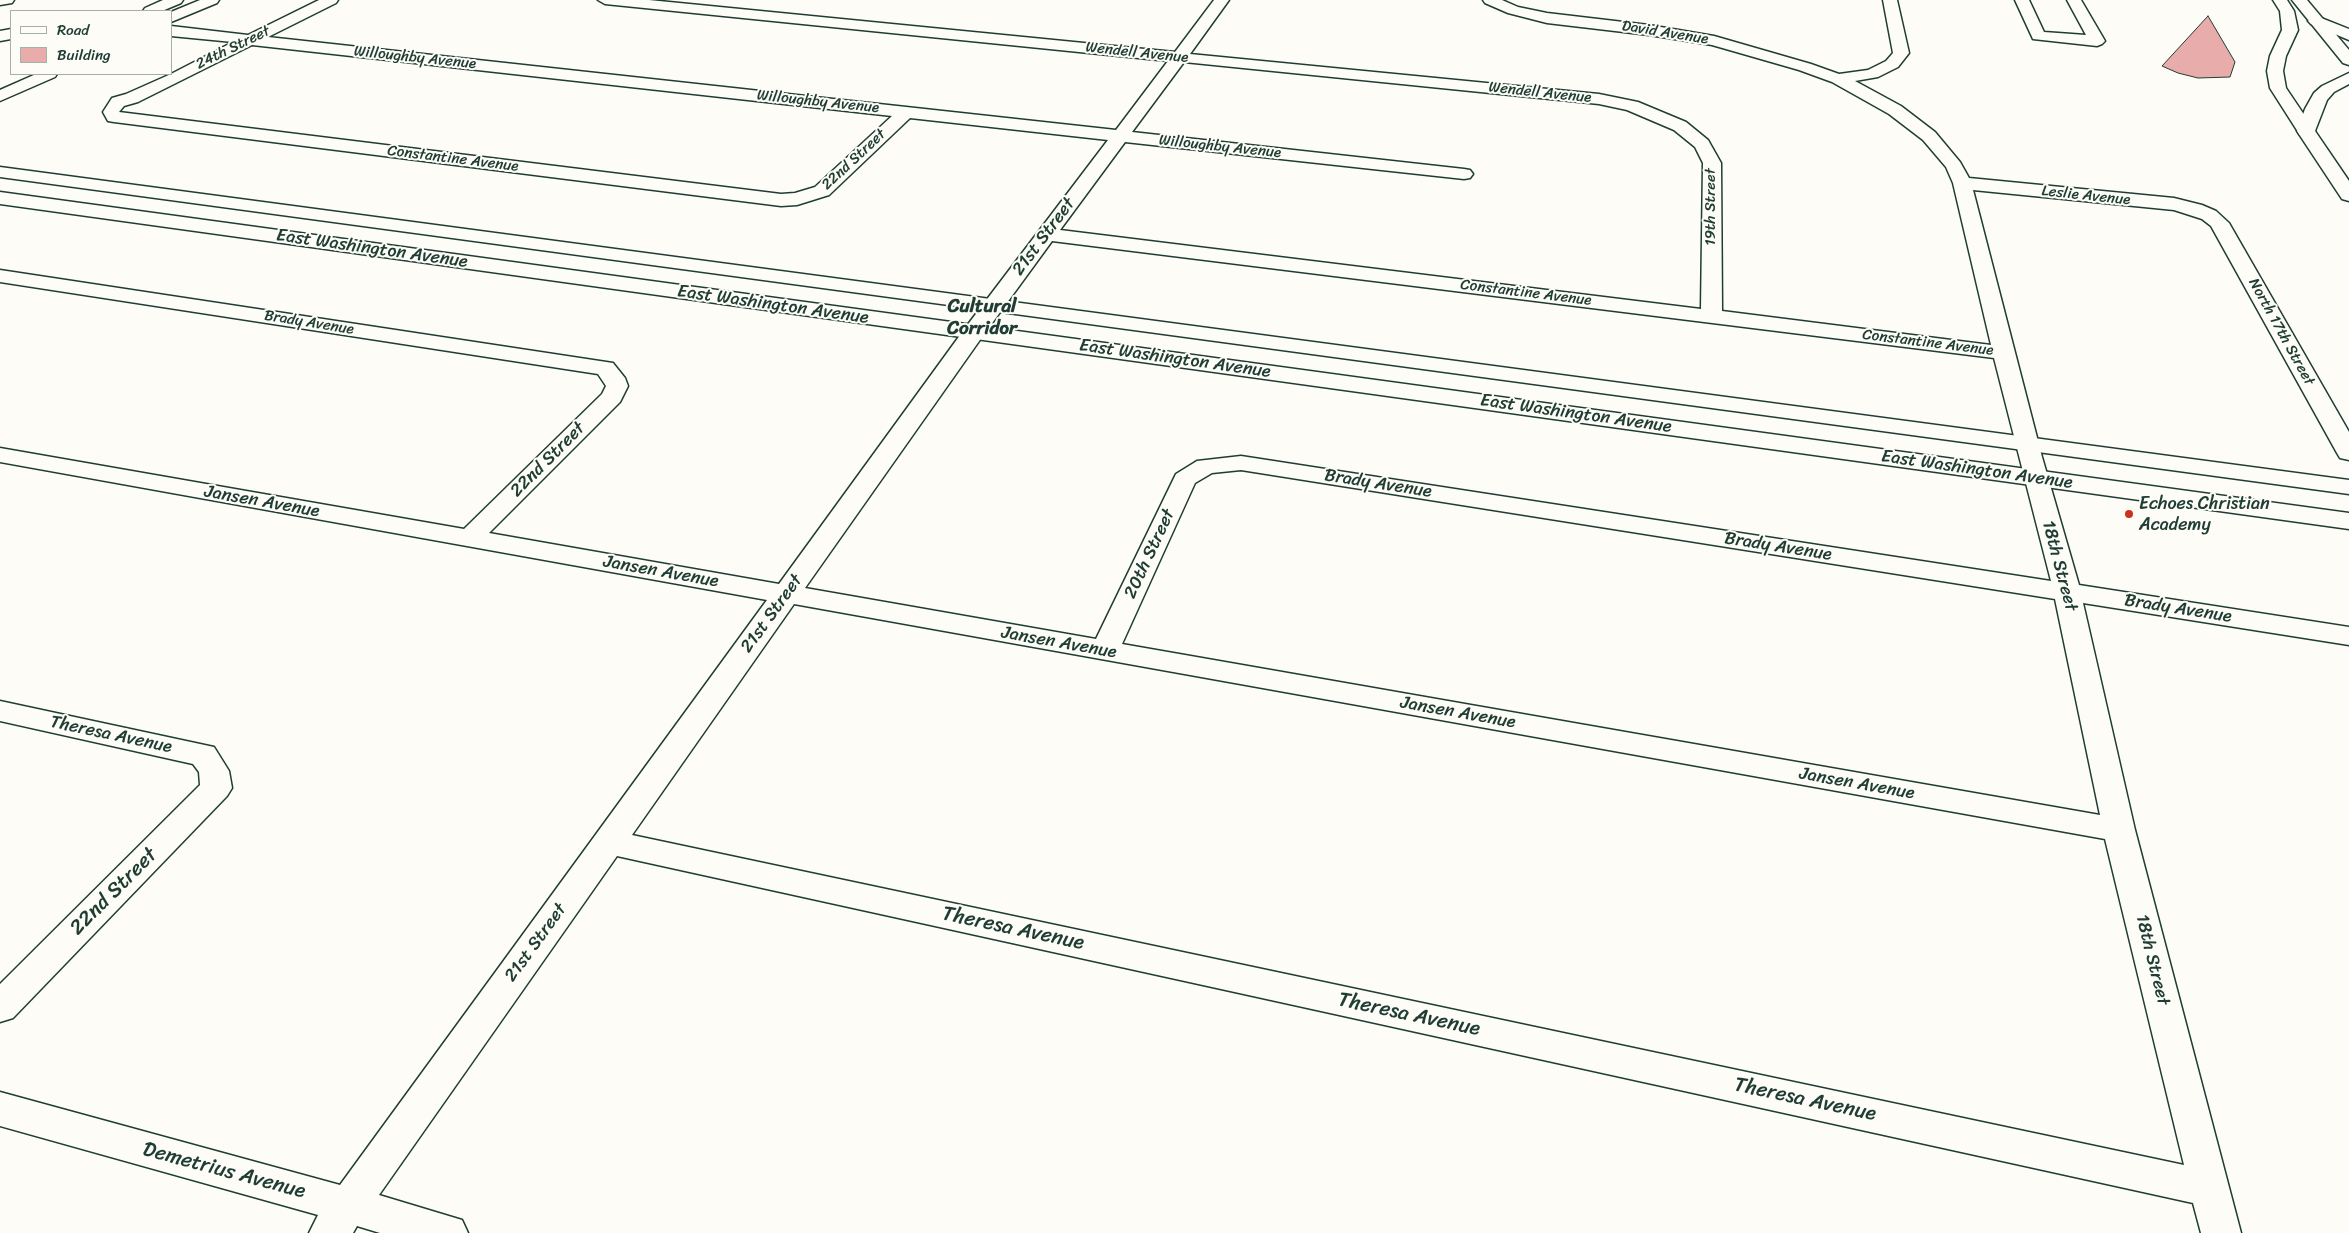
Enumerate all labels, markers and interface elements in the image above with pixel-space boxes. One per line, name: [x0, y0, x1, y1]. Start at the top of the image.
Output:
legend: [10, 10, 172, 75]
text: Road: [57, 17, 89, 43]
street label: David Avenue: [1620, 17, 1710, 49]
street label: 24th Street: [193, 22, 273, 74]
street label: Wendell Avenue: [1085, 39, 1189, 67]
text: Building: [57, 42, 111, 68]
street label: Willoughby Avenue: [353, 43, 477, 73]
street label: Wendell Avenue: [1488, 79, 1592, 107]
street label: Willoughby Avenue: [756, 87, 880, 117]
street label: 22nd Street: [818, 126, 890, 194]
street label: Willoughby Avenue: [1158, 132, 1282, 162]
street label: Constantine Avenue: [386, 142, 520, 176]
street label: 19th Street: [1702, 168, 1720, 246]
street label: Leslie Avenue: [2041, 182, 2131, 210]
street label: 21st Street: [1008, 194, 1080, 280]
street label: East Washington Avenue: [275, 225, 469, 273]
street label: North 17th Street: [2244, 275, 2318, 389]
street label: Constantine Avenue: [1459, 276, 1593, 310]
street label: East Washington Avenue: [676, 281, 870, 329]
district label: Cultural Corridor: [947, 296, 1017, 340]
street label: Brady Avenue: [263, 307, 355, 339]
street label: Constantine Avenue: [1861, 326, 1995, 360]
street label: East Washington Avenue: [1078, 335, 1272, 383]
street label: East Washington Avenue: [1479, 390, 1673, 438]
street label: 22nd Street: [506, 418, 590, 502]
street label: East Washington Avenue: [1880, 446, 2074, 494]
street label: Brady Avenue: [1323, 465, 1433, 503]
street label: Jansen Avenue: [203, 481, 321, 523]
place label: Echoes Christian Academy: [2139, 493, 2270, 536]
street label: 20th Street: [1120, 506, 1180, 602]
marker: Echoes Christian Academy: [2123, 508, 2135, 520]
street label: 18th Street: [2037, 518, 2081, 614]
street label: Brady Avenue: [1723, 528, 1833, 566]
street label: Jansen Avenue: [602, 551, 720, 593]
street label: 21st Street: [736, 571, 808, 657]
street label: Brady Avenue: [2123, 590, 2233, 628]
street label: Jansen Avenue: [1000, 622, 1118, 664]
street label: Jansen Avenue: [1399, 692, 1517, 734]
street label: Theresa Avenue: [48, 712, 174, 758]
street label: Jansen Avenue: [1798, 763, 1916, 805]
street label: 22nd Street: [65, 843, 163, 941]
street label: 21st Street: [500, 900, 572, 986]
street label: Theresa Avenue: [940, 902, 1086, 956]
street label: 18th Street: [2130, 912, 2174, 1008]
street label: Theresa Avenue: [1336, 988, 1482, 1042]
street label: Theresa Avenue: [1732, 1073, 1878, 1127]
street label: Demetrius Avenue: [140, 1137, 308, 1205]

